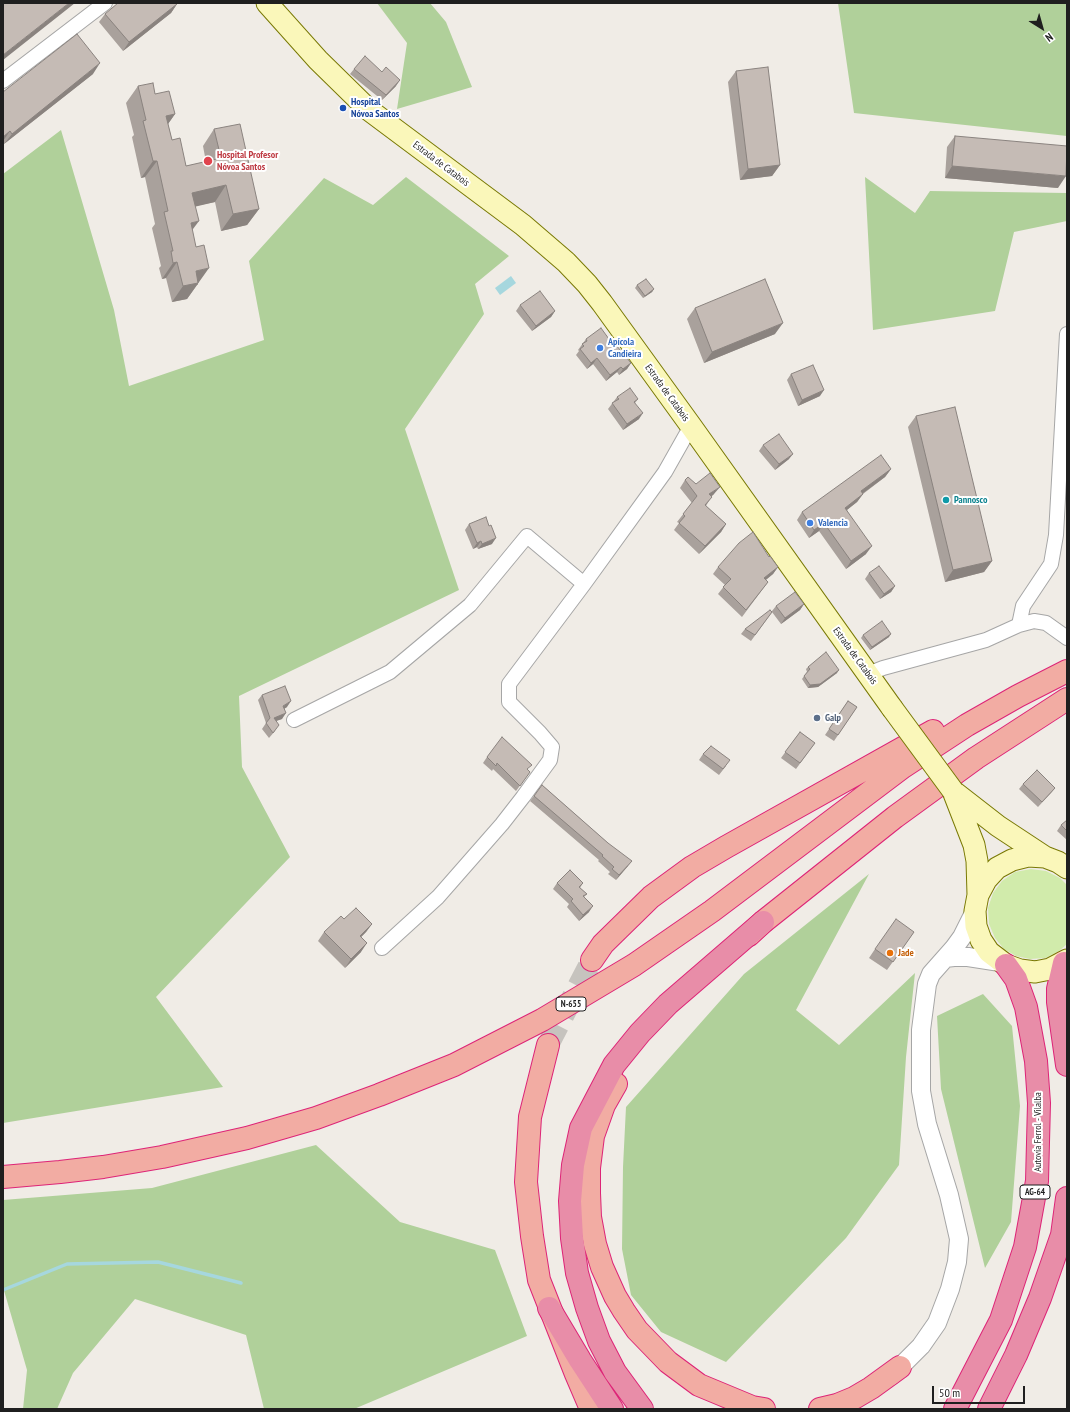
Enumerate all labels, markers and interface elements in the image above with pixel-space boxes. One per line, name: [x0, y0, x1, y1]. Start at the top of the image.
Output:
north arrow: [1022, 8, 1062, 48]
text: N: [1043, 30, 1056, 45]
place label: Hospital Nóvoa Santos: [351, 96, 399, 120]
marker: Hospital Nóvoa Santos: [338, 103, 348, 113]
street label: Estrada de Catabois: [410, 139, 472, 189]
place label: Hospital Profesor Nóvoa Santos: [217, 149, 278, 172]
marker: Hospital Profesor Nóvoa Santos: [202, 155, 214, 167]
place label: Apícola Candieira: [608, 336, 641, 360]
marker: Apícola Candieira: [595, 343, 605, 353]
street label: Estrada de Catabois: [642, 362, 692, 424]
place label: Pannosco: [954, 494, 987, 506]
marker: Pannosco: [941, 495, 951, 505]
place label: Valencia: [818, 517, 848, 529]
marker: Valencia: [805, 518, 815, 528]
street label: Estrada de Catabois: [830, 625, 880, 687]
place label: Galp: [825, 712, 841, 724]
marker: Galp: [812, 713, 822, 723]
place label: Jade: [898, 947, 914, 959]
marker: Jade: [885, 948, 895, 958]
road number: N-655: [556, 997, 586, 1011]
street label: Autovía Ferrol - Vilalba: [1032, 1092, 1044, 1172]
road number: AG-64: [1020, 1185, 1050, 1199]
scale bar: [934, 1378, 1027, 1404]
text: 50 m: [939, 1385, 960, 1400]

